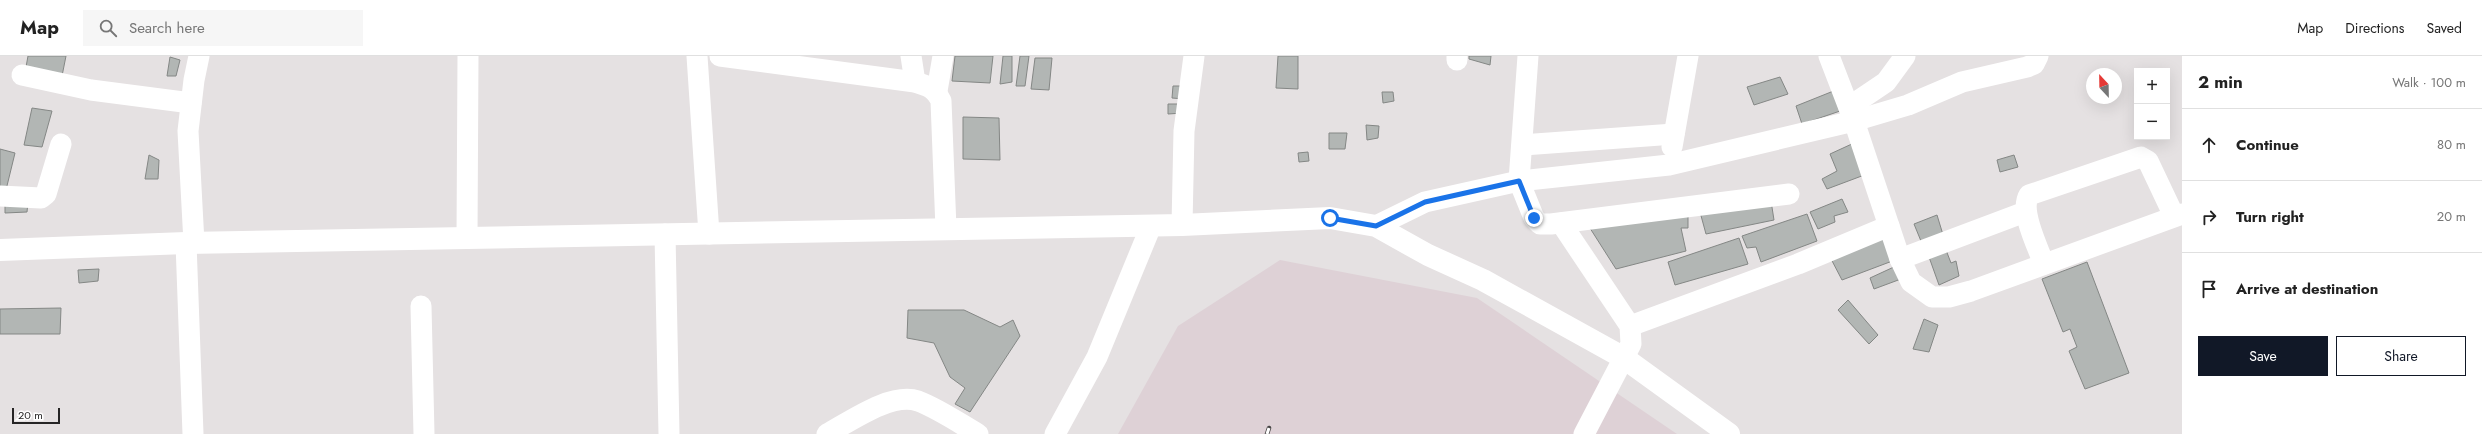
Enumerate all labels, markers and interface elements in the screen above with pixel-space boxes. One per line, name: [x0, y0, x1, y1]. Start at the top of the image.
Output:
search box: [83, 10, 363, 46]
text: Map: [20, 14, 59, 41]
icon: search: [97, 17, 119, 39]
text: Search here: [129, 17, 205, 39]
text: Map: [2297, 18, 2323, 38]
text: Directions: [2345, 18, 2405, 38]
text: Saved: [2427, 18, 2462, 38]
north arrow: [2086, 68, 2122, 104]
map controls: [2134, 68, 2170, 140]
button: +: [2134, 68, 2170, 104]
text: 2 min: [2198, 70, 2243, 94]
text: Walk · 100 m: [2392, 73, 2466, 92]
button: −: [2134, 104, 2170, 140]
icon: ahead: [2198, 134, 2220, 156]
text: Continue: [2236, 134, 2299, 156]
text: 80 m: [2437, 135, 2466, 154]
icon: right: [2198, 206, 2220, 228]
text: Turn right: [2236, 206, 2304, 228]
text: 20 m: [2437, 207, 2466, 226]
route start: [1321, 209, 1339, 227]
route end: [1525, 209, 1543, 227]
icon: arrive: [2198, 278, 2220, 300]
text: Arrive at destination: [2236, 278, 2378, 300]
button: Save: [2198, 336, 2328, 376]
button: Share: [2336, 336, 2466, 376]
scale bar: [12, 406, 60, 425]
text: 20 m: [18, 407, 43, 423]

